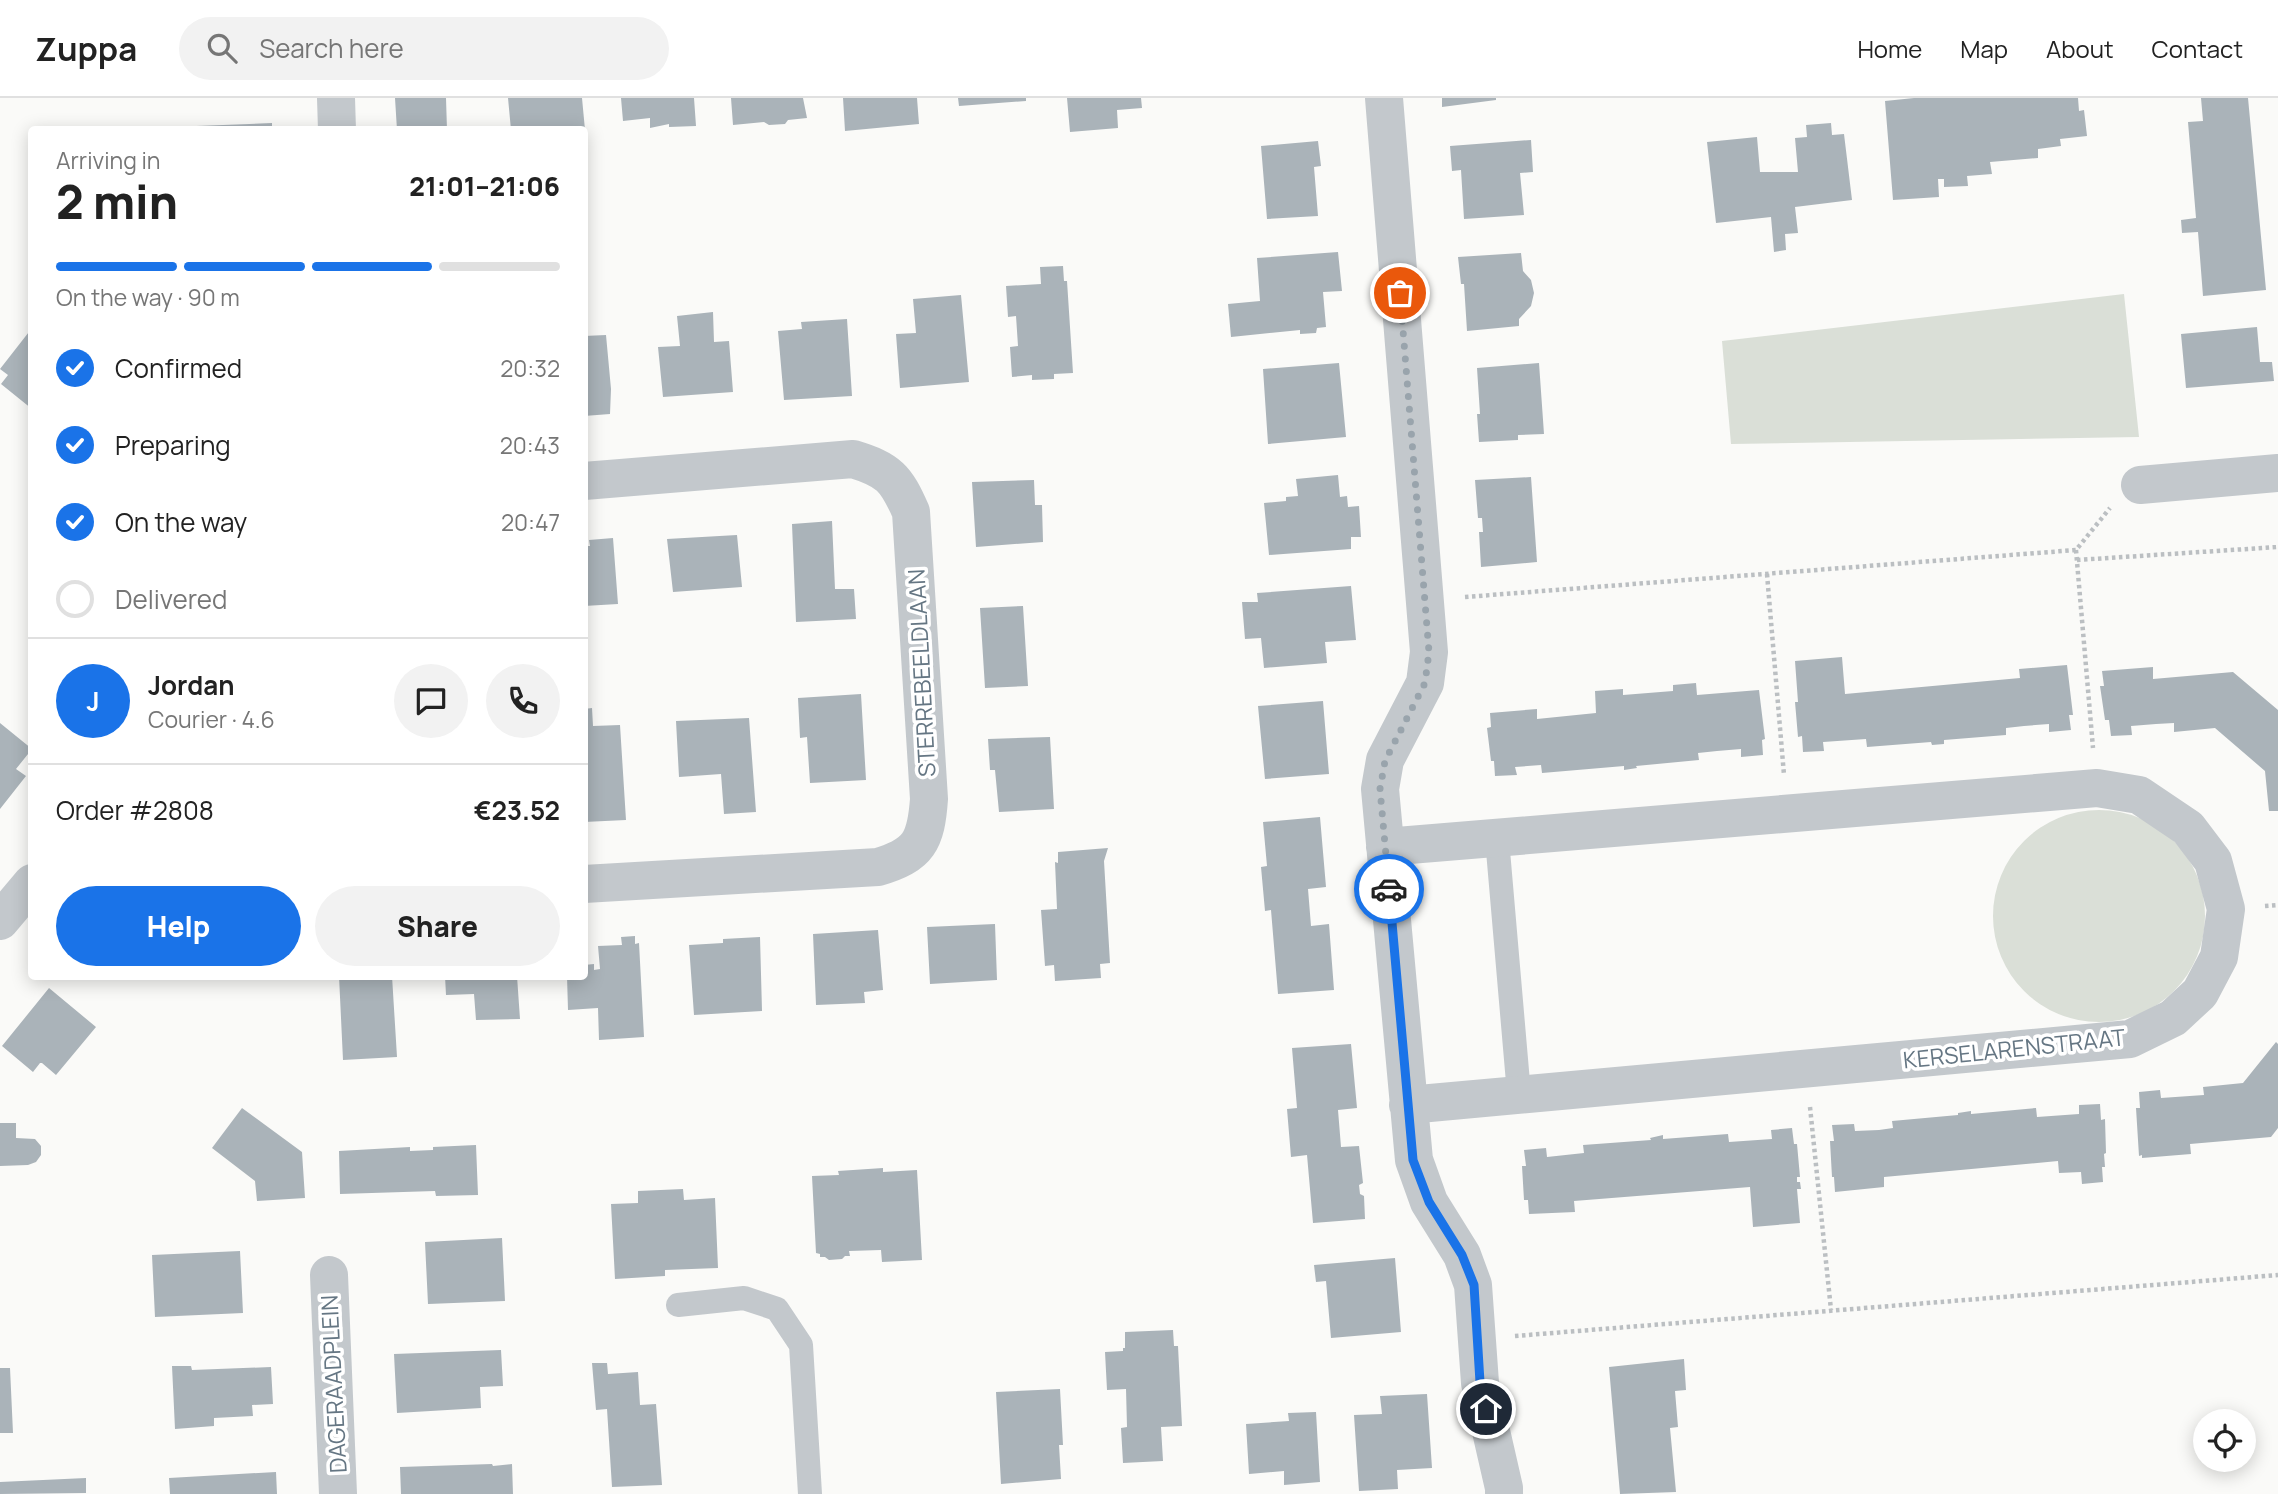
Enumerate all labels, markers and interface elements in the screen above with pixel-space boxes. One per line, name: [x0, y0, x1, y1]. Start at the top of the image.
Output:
search box: [179, 17, 669, 80]
text: Zuppa: [35, 26, 137, 71]
icon: search: [203, 29, 241, 67]
text: Search here: [259, 30, 404, 66]
text: Home: [1857, 32, 1922, 65]
text: Map: [1960, 32, 2008, 65]
text: About: [2046, 32, 2114, 65]
text: Contact: [2152, 32, 2243, 65]
text: Arriving in: [56, 144, 161, 176]
text: 21:01–21:06: [409, 168, 560, 204]
text: 2 min: [56, 170, 178, 233]
pin: [1370, 263, 1430, 323]
icon: bag: [1381, 274, 1419, 312]
text: On the way · 90 m: [56, 281, 240, 313]
icon: check: [56, 349, 94, 387]
text: Confirmed: [115, 350, 242, 386]
text: 20:32: [500, 352, 560, 384]
icon: check: [56, 426, 94, 464]
text: Preparing: [115, 427, 231, 463]
text: 20:43: [500, 429, 560, 461]
icon: check: [56, 503, 94, 541]
text: On the way: [115, 504, 247, 540]
text: 20:47: [501, 506, 560, 538]
street label: STERREBEELDLAAN: [900, 568, 942, 778]
text: Delivered: [115, 581, 227, 617]
button: chat: [394, 664, 468, 738]
button: phone: [486, 664, 560, 738]
text: Jordan: [148, 667, 234, 703]
text: J: [86, 683, 100, 719]
text: Courier · 4.6: [148, 703, 275, 735]
text: Order #2808: [56, 792, 214, 828]
text: €23.52: [474, 792, 560, 828]
courier: [1354, 854, 1424, 924]
icon: car: [1370, 870, 1408, 908]
button: Help: [56, 886, 301, 966]
button: Share: [315, 886, 560, 966]
street label: KERSELARENSTRAAT: [1901, 1020, 2127, 1076]
street label: DAGERAADPLEIN: [312, 1294, 354, 1474]
pin: [1456, 1379, 1516, 1439]
icon: home: [1467, 1390, 1505, 1428]
map controls: [2193, 1409, 2256, 1472]
button: locate: [2193, 1409, 2256, 1472]

